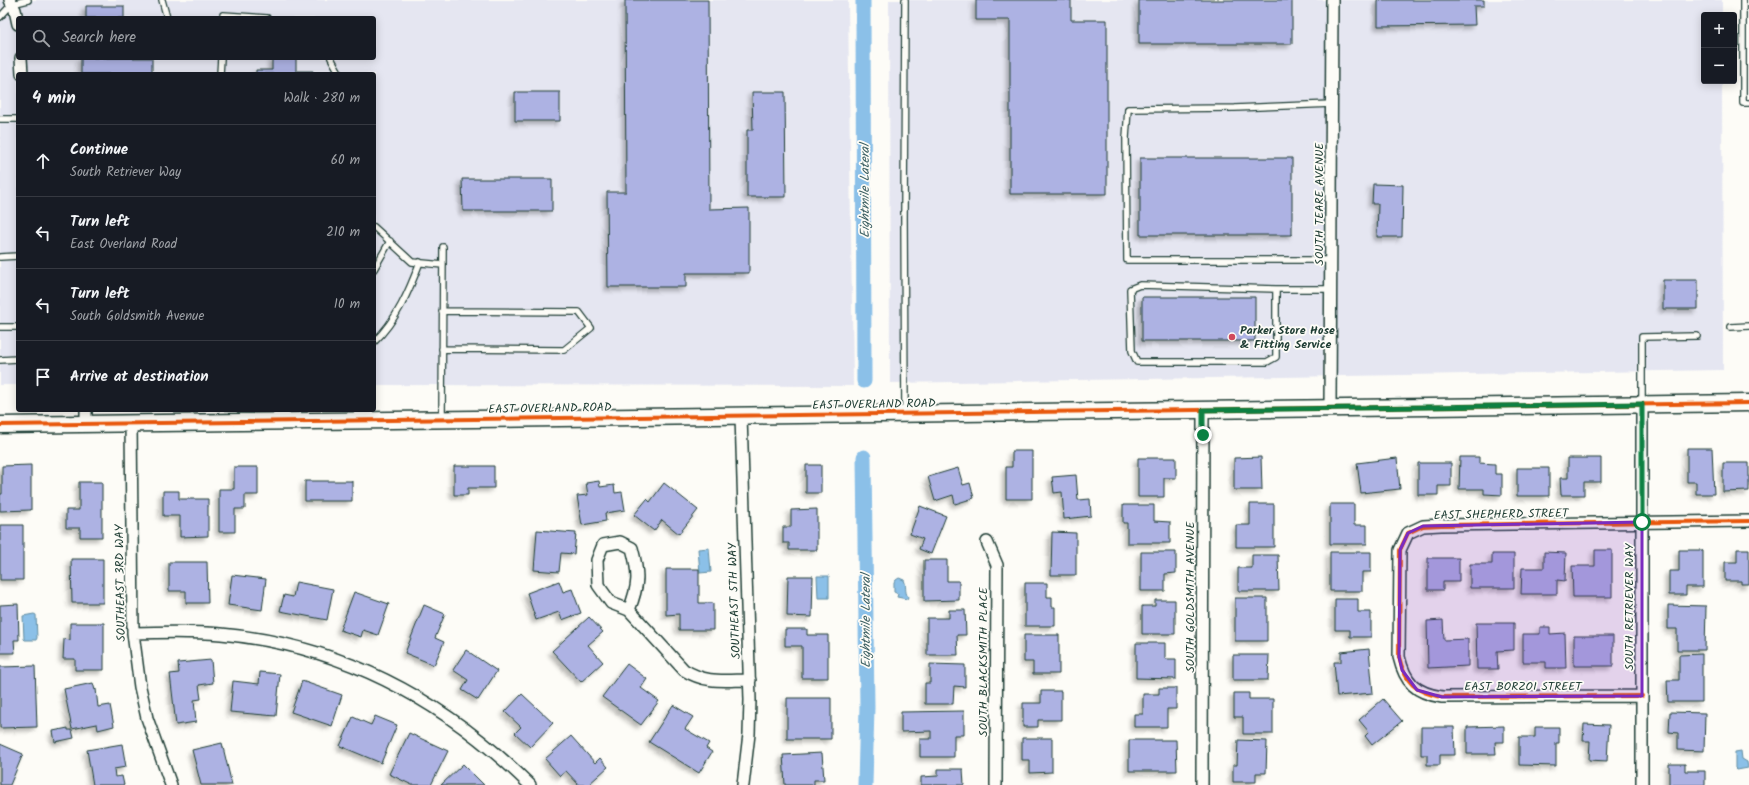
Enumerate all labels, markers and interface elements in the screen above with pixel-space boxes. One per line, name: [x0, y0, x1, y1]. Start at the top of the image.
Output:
map controls: [1701, 12, 1737, 84]
button: +: [1701, 12, 1737, 48]
search box: [16, 16, 376, 60]
text: Search here: [62, 26, 136, 50]
icon: search: [30, 27, 52, 49]
button: −: [1701, 48, 1737, 84]
text: 4 min: [32, 85, 76, 112]
text: Walk · 280 m: [284, 88, 360, 109]
text: Continue: [70, 138, 128, 162]
water label: Eightmile Lateral: [855, 141, 876, 238]
street label: SOUTH TEARE AVENUE: [1310, 142, 1329, 265]
icon: ahead: [32, 150, 54, 172]
text: 60 m: [331, 150, 360, 171]
text: South Retriever Way: [70, 162, 181, 183]
text: Turn left: [70, 210, 130, 234]
icon: left: [32, 222, 54, 244]
text: 210 m: [326, 222, 360, 243]
text: East Overland Road: [70, 234, 177, 255]
text: Turn left: [70, 282, 130, 306]
icon: left: [32, 294, 54, 316]
text: 10 m: [334, 294, 360, 315]
text: South Goldsmith Avenue: [70, 306, 204, 327]
place label: Parker Store Hose & Fitting Service: [1240, 321, 1335, 354]
marker: Parker Store Hose & Fitting Service: [1227, 332, 1237, 342]
text: Arrive at destination: [70, 365, 209, 389]
icon: arrive: [32, 366, 54, 388]
street label: EAST OVERLAND ROAD: [812, 394, 936, 415]
street label: EAST OVERLAND ROAD: [488, 398, 612, 419]
route end: [1194, 426, 1212, 444]
street label: EAST SHEPHERD STREET: [1433, 504, 1570, 525]
route start: [1633, 513, 1651, 531]
street label: SOUTH GOLDSMITH AVENUE: [1181, 521, 1200, 673]
street label: SOUTHEAST 3RD WAY: [110, 523, 131, 642]
street label: SOUTHEAST 5TH WAY: [723, 541, 746, 660]
street label: SOUTH RETRIEVER WAY: [1620, 542, 1639, 671]
water label: Eightmile Lateral: [856, 571, 877, 668]
street label: SOUTH BLACKSMITH PLACE: [974, 586, 993, 737]
street label: EAST BORZOI STREET: [1464, 677, 1583, 696]

